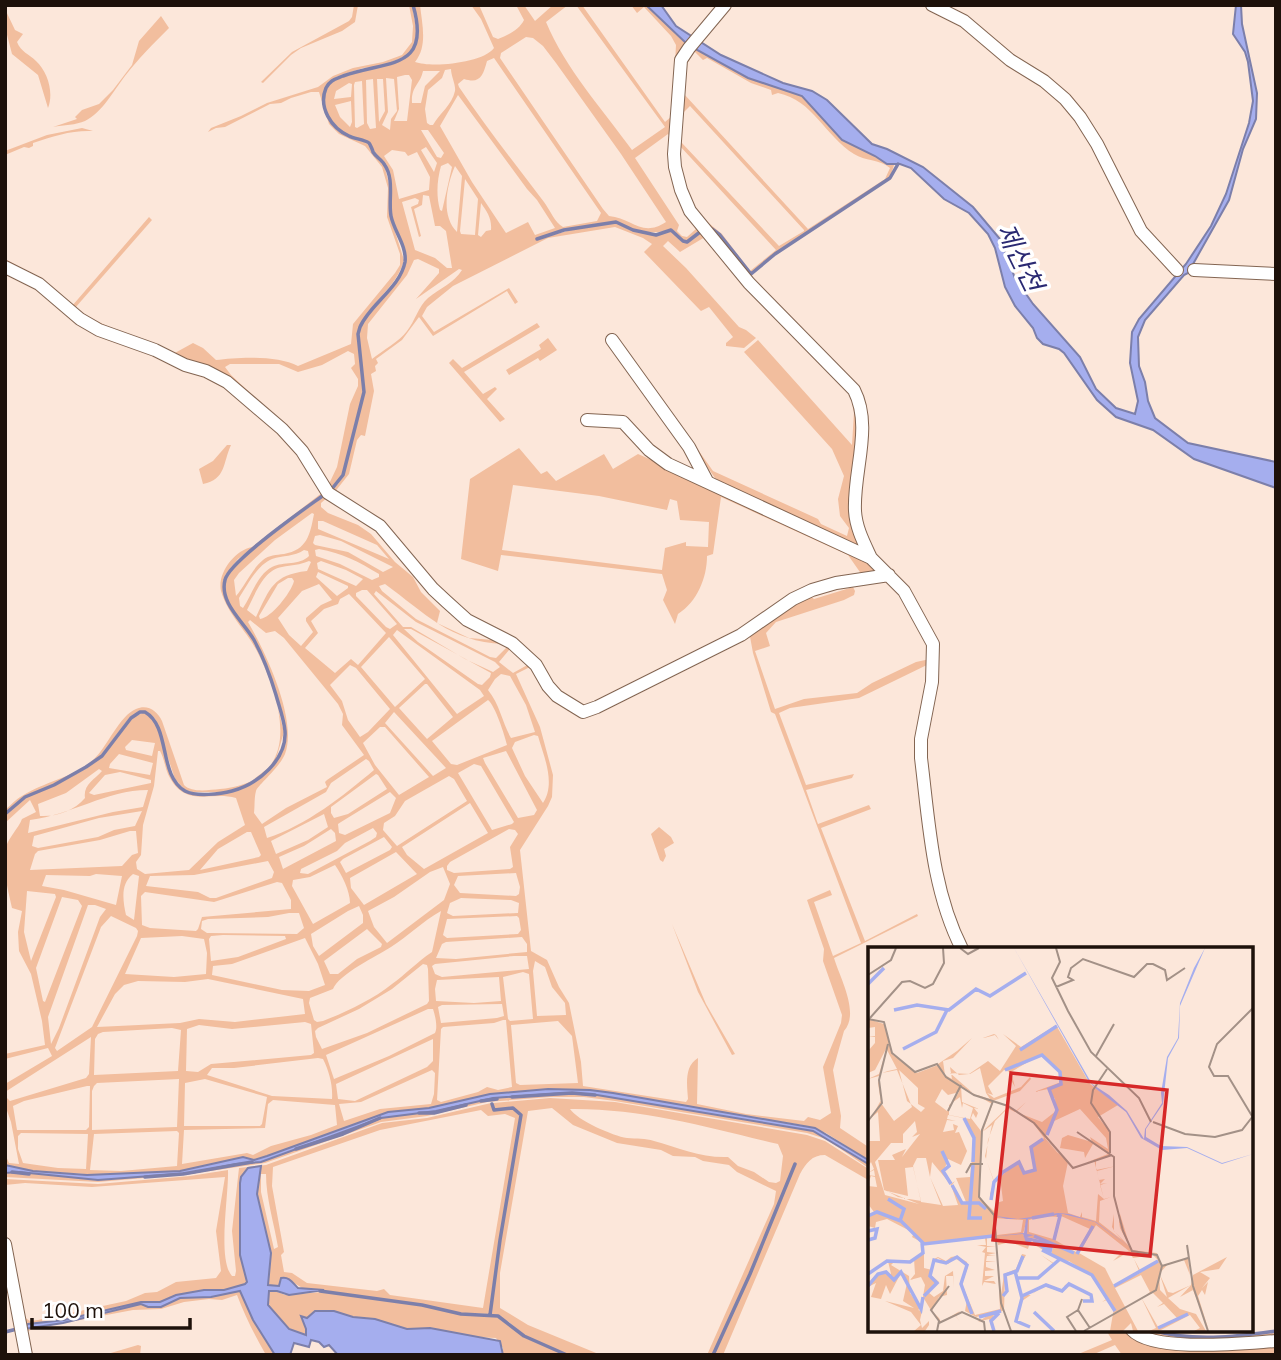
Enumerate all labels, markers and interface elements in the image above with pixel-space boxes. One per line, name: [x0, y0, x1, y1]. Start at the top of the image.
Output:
water label: 제산천: [989, 218, 1052, 299]
inset map: [868, 947, 1253, 1332]
scale bar: [32, 1286, 189, 1330]
text: 100 m: [42, 1297, 104, 1323]

